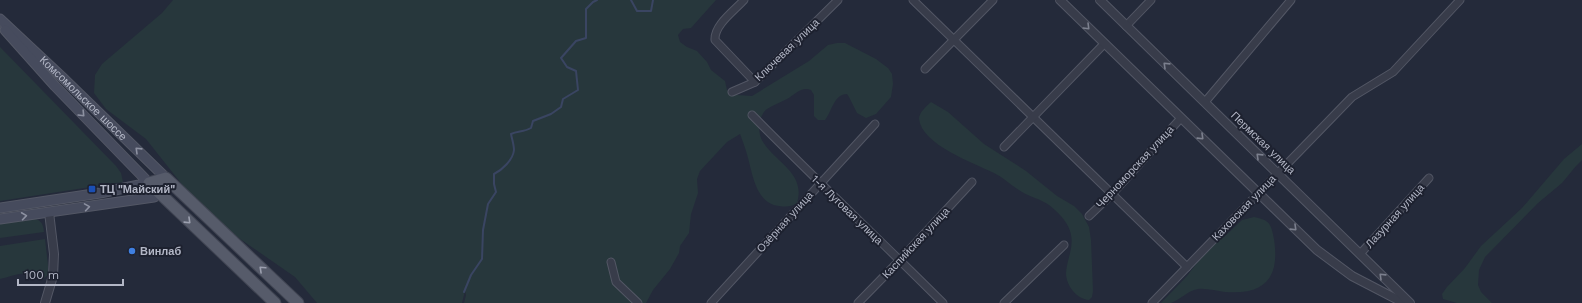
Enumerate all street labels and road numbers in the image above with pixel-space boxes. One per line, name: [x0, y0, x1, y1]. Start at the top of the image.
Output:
street label: Ключевая улица: [752, 15, 823, 84]
street label: Комсомольское шоссе: [37, 53, 130, 143]
street label: Пермская улица: [1228, 109, 1298, 178]
street label: Черноморская улица: [1093, 122, 1177, 211]
street label: Каховская улица: [1209, 172, 1279, 244]
street label: 1-я Луговая улица: [809, 173, 886, 248]
street label: Лазурная улица: [1363, 181, 1428, 251]
street label: Озёрная улица: [754, 188, 817, 255]
street label: Каспийская улица: [880, 204, 953, 281]

